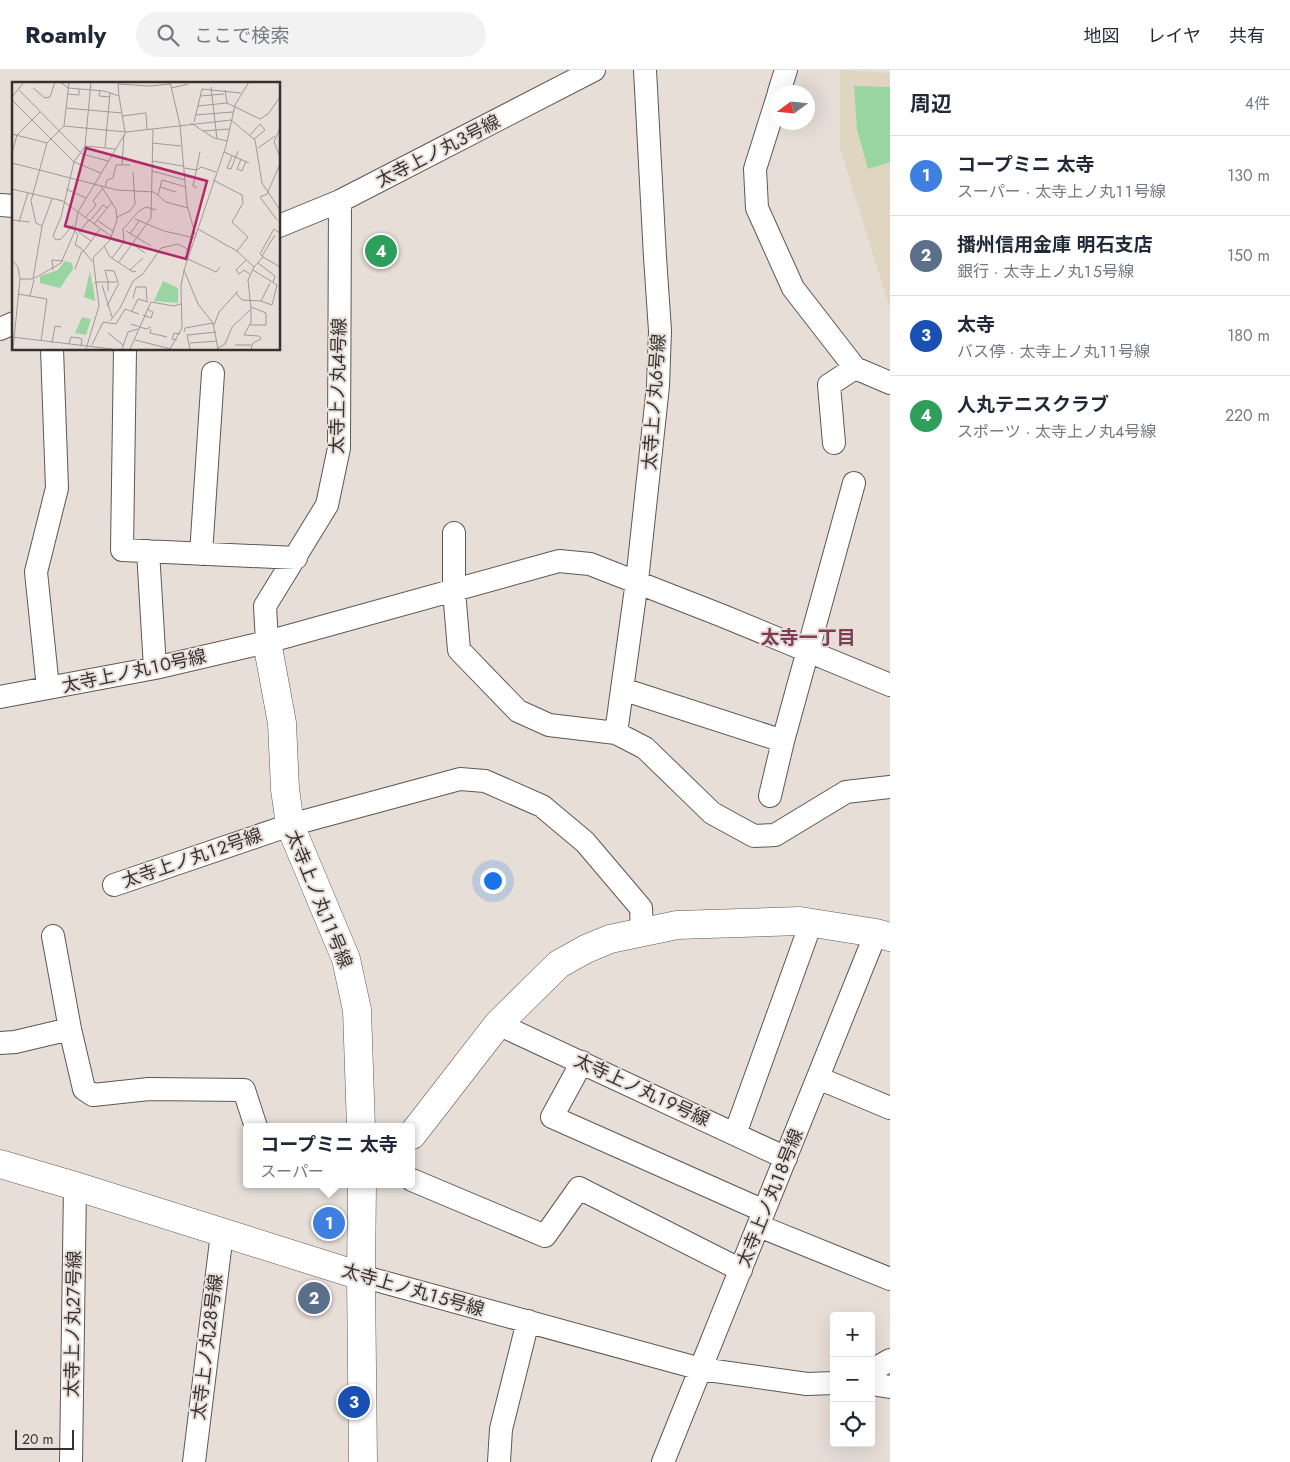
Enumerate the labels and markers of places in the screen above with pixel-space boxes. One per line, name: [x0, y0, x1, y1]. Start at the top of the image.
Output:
pin: 4: [365, 232, 397, 270]
pin: 1: [313, 1204, 345, 1242]
pin: 2: [298, 1279, 330, 1317]
pin: 3: [338, 1383, 370, 1421]

